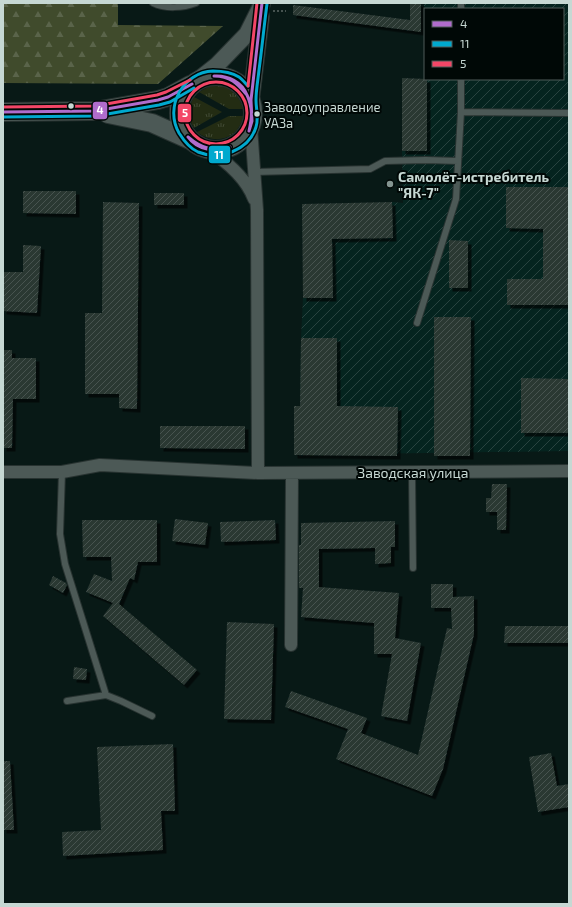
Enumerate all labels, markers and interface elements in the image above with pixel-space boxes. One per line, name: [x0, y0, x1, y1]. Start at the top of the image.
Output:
legend: [424, 8, 564, 80]
text: 4: [460, 16, 467, 30]
text: 11: [460, 36, 470, 50]
text: 5: [460, 56, 466, 70]
place label: Заводоуправление УАЗа: [264, 99, 381, 131]
unlabelled marker: [66, 101, 76, 111]
line badge: 4: [92, 101, 108, 120]
text: 4: [96, 103, 104, 116]
line badge: 5: [177, 103, 192, 123]
text: 5: [182, 106, 188, 119]
marker: Заводоуправление УАЗа: [252, 109, 262, 119]
line badge: 11: [208, 145, 231, 164]
text: 11: [214, 148, 224, 161]
place label: Самолёт-истребитель "ЯК-7": [398, 168, 550, 201]
marker: Самолёт-истребитель "ЯК-7": [385, 179, 395, 189]
street label: Заводская улица: [357, 464, 469, 481]

